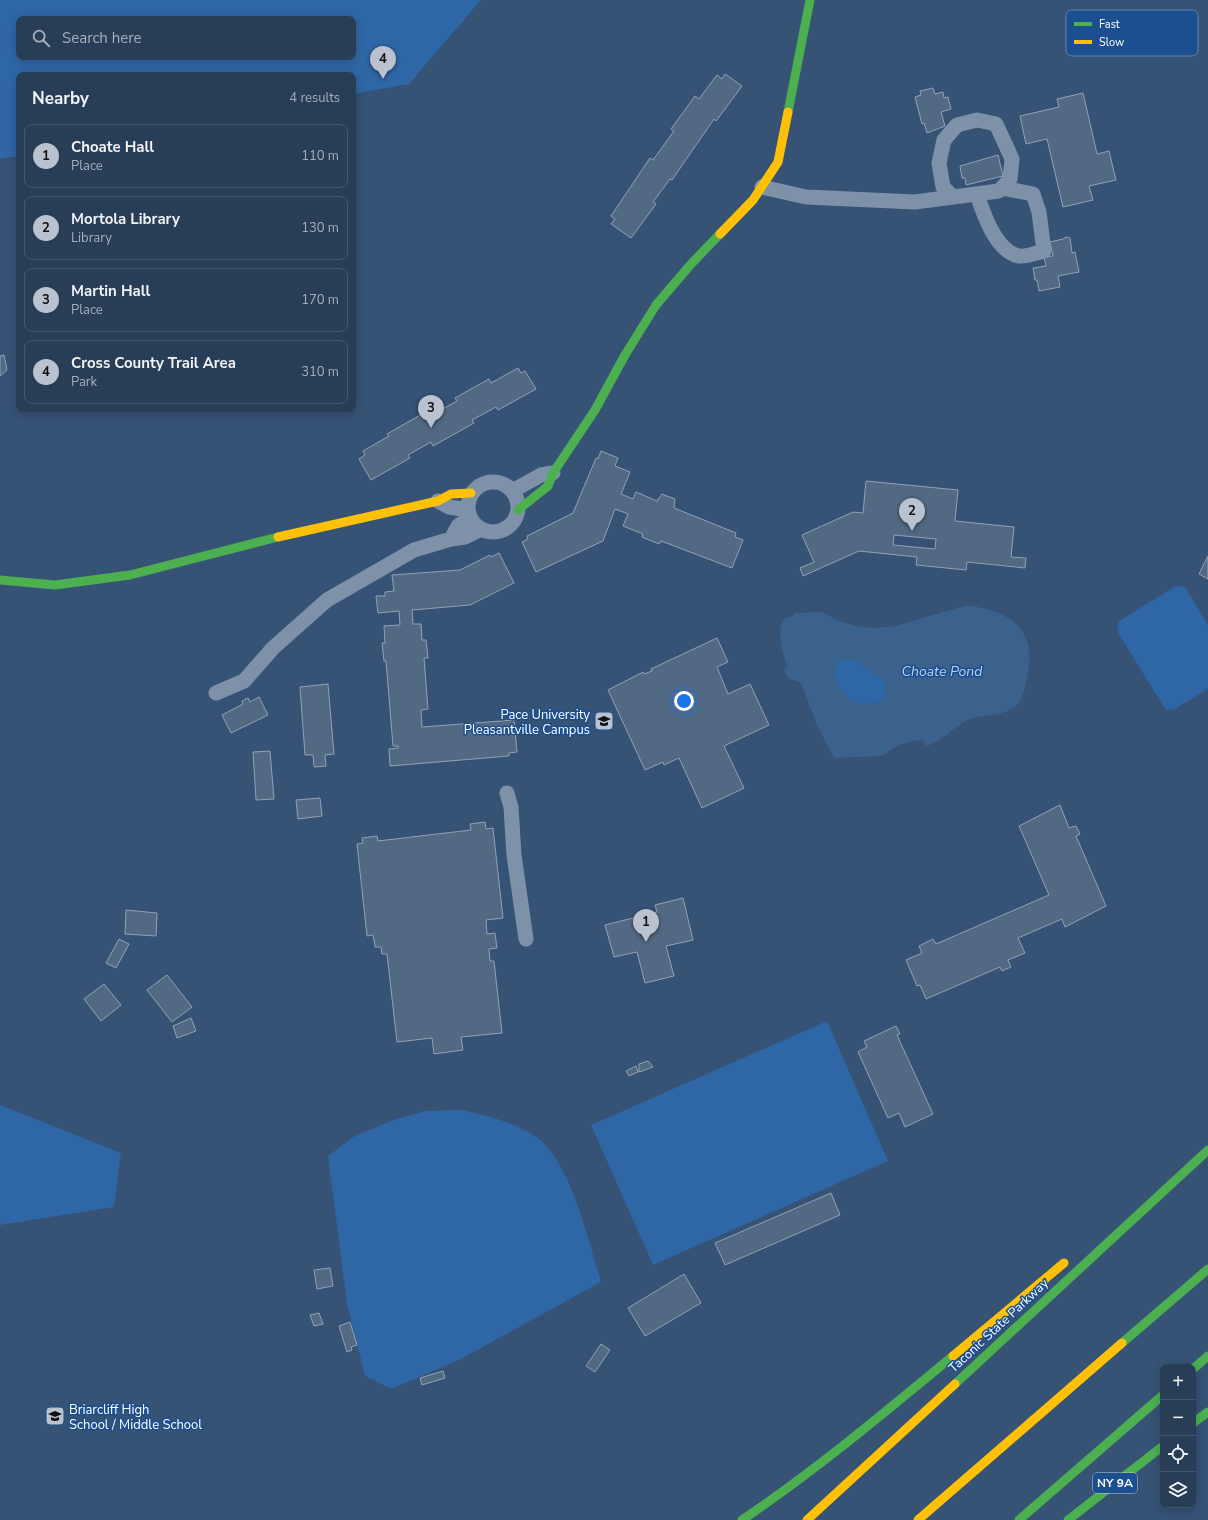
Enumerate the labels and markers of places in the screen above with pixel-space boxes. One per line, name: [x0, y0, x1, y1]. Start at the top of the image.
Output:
pin: 4: [370, 46, 396, 79]
pin: 3: [418, 395, 444, 428]
pin: 2: [899, 498, 925, 531]
place label: Pace University Pleasantville Campus: [464, 706, 590, 739]
school or university icon: Pace University Pleasantville Campus: [593, 710, 615, 732]
pin: 1: [633, 909, 659, 942]
place label: Briarcliff High School / Middle School: [69, 1401, 202, 1434]
school or university icon: Briarcliff High School / Middle School: [44, 1405, 66, 1427]

